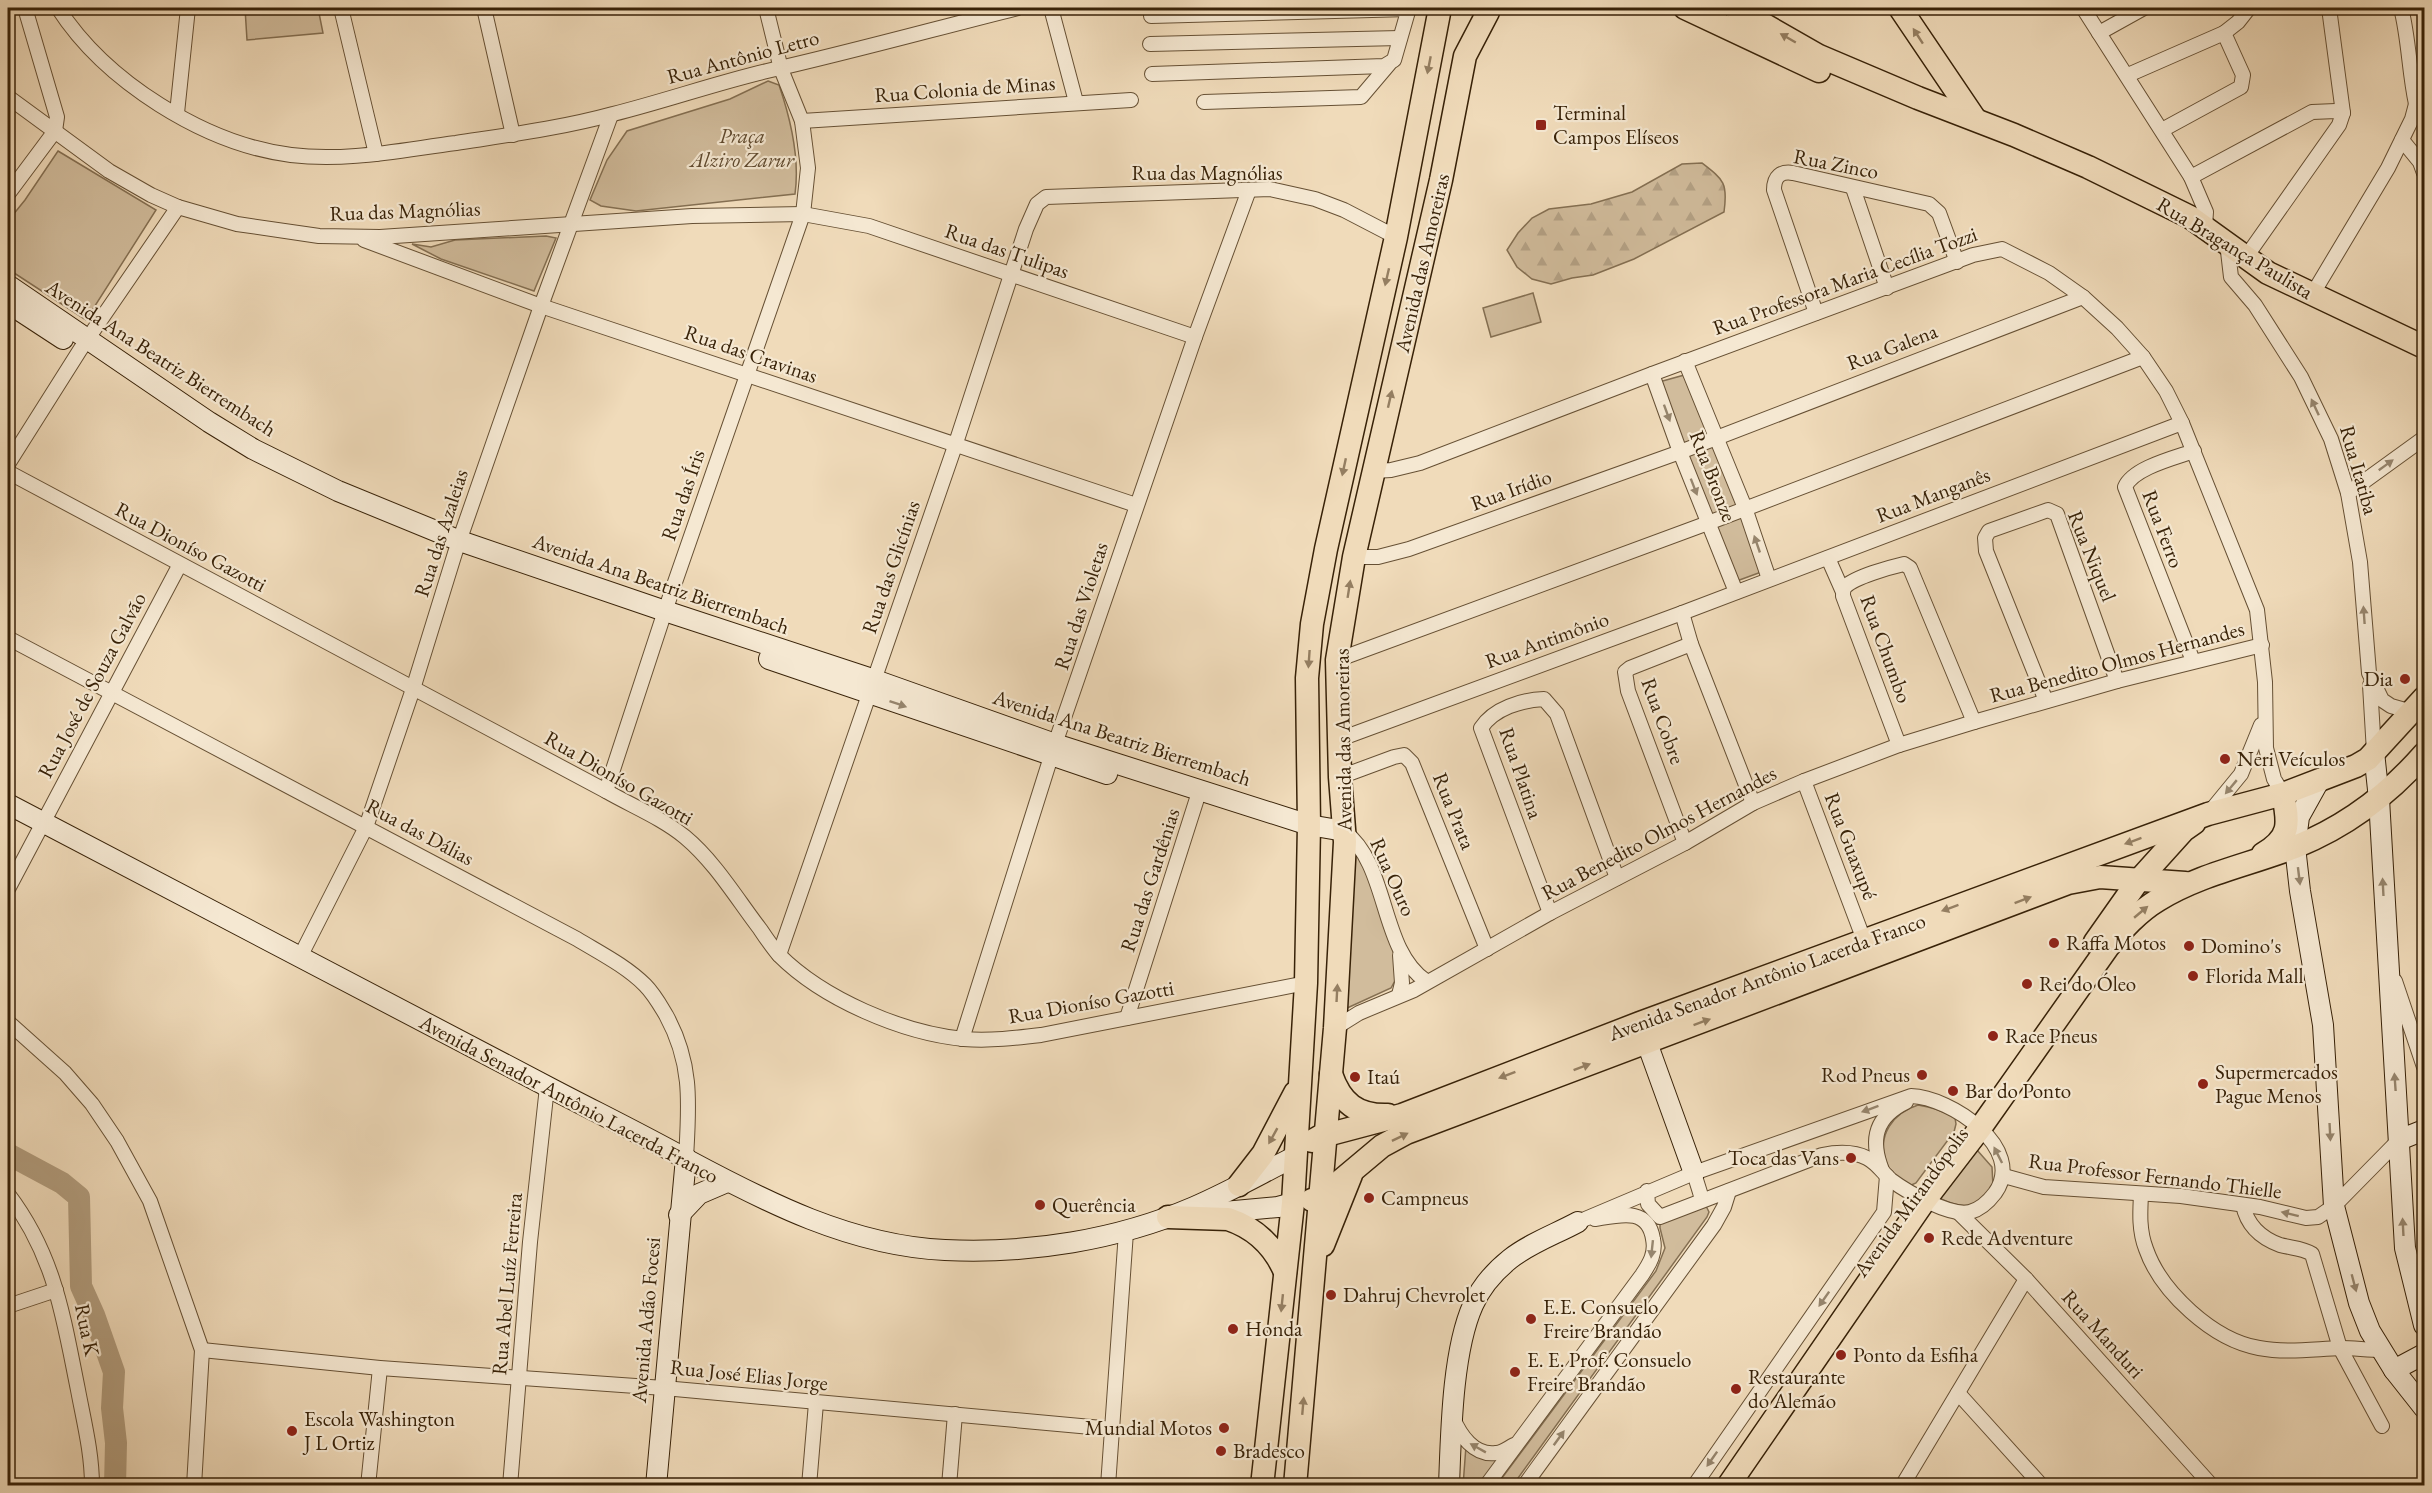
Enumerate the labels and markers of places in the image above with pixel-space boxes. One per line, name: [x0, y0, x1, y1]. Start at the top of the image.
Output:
place label: Terminal Campos Elíseos: [1553, 99, 1679, 150]
marker: Terminal Campos Elíseos: [1534, 118, 1548, 132]
place label: Dia: [2364, 665, 2394, 692]
marker: Dia: [2398, 672, 2412, 686]
place label: Neri Veículos: [2237, 745, 2346, 772]
marker: Neri Veículos: [2218, 752, 2232, 766]
place label: Raffa Motos: [2066, 929, 2166, 956]
place label: Domino's: [2201, 932, 2281, 959]
marker: Raffa Motos: [2047, 936, 2061, 950]
marker: Domino's: [2182, 939, 2196, 953]
place label: Florida Mall: [2205, 962, 2304, 989]
marker: Florida Mall: [2186, 969, 2200, 983]
place label: Rei do Óleo: [2039, 970, 2136, 997]
marker: Rei do Óleo: [2020, 977, 2034, 991]
place label: Race Pneus: [2005, 1022, 2098, 1049]
marker: Race Pneus: [1986, 1029, 2000, 1043]
place label: Supermercados Pague Menos: [2215, 1058, 2338, 1109]
place label: Rod Pneus: [1821, 1061, 1910, 1088]
place label: Itaú: [1367, 1063, 1400, 1090]
marker: Rod Pneus: [1915, 1068, 1929, 1082]
marker: Itaú: [1348, 1070, 1362, 1084]
place label: Bar do Ponto: [1965, 1077, 2071, 1104]
marker: Supermercados Pague Menos: [2196, 1077, 2210, 1091]
marker: Bar do Ponto: [1946, 1084, 1960, 1098]
place label: Toca das Vans: [1728, 1144, 1839, 1171]
marker: Toca das Vans: [1844, 1151, 1858, 1165]
place label: Campneus: [1381, 1184, 1469, 1211]
place label: Querência: [1052, 1191, 1136, 1219]
marker: Campneus: [1362, 1191, 1376, 1205]
marker: Querência: [1033, 1198, 1047, 1212]
place label: Rede Adventure: [1941, 1224, 2073, 1251]
marker: Rede Adventure: [1922, 1231, 1936, 1245]
place label: Dahruj Chevrolet: [1343, 1281, 1485, 1308]
marker: Dahruj Chevrolet: [1324, 1288, 1338, 1302]
place label: E.E. Consuelo Freire Brandão: [1543, 1293, 1662, 1344]
marker: E.E. Consuelo Freire Brandão: [1524, 1312, 1538, 1326]
place label: Honda: [1245, 1315, 1303, 1342]
marker: Honda: [1226, 1322, 1240, 1336]
place label: Ponto da Esfiha: [1853, 1341, 1979, 1368]
place label: E. E. Prof. Consuelo Freire Brandão: [1527, 1346, 1691, 1397]
marker: Ponto da Esfiha: [1834, 1348, 1848, 1362]
place label: Restaurante do Alemão: [1748, 1363, 1845, 1414]
marker: E. E. Prof. Consuelo Freire Brandão: [1508, 1365, 1522, 1379]
marker: Restaurante do Alemão: [1729, 1382, 1743, 1396]
place label: Escola Washington J L Ortiz: [302, 1405, 455, 1456]
place label: Mundial Motos: [1085, 1414, 1212, 1441]
marker: Mundial Motos: [1217, 1421, 1231, 1435]
marker: Escola Washington J L Ortiz: [285, 1424, 299, 1438]
place label: Bradesco: [1233, 1437, 1305, 1464]
marker: Bradesco: [1214, 1444, 1228, 1458]

